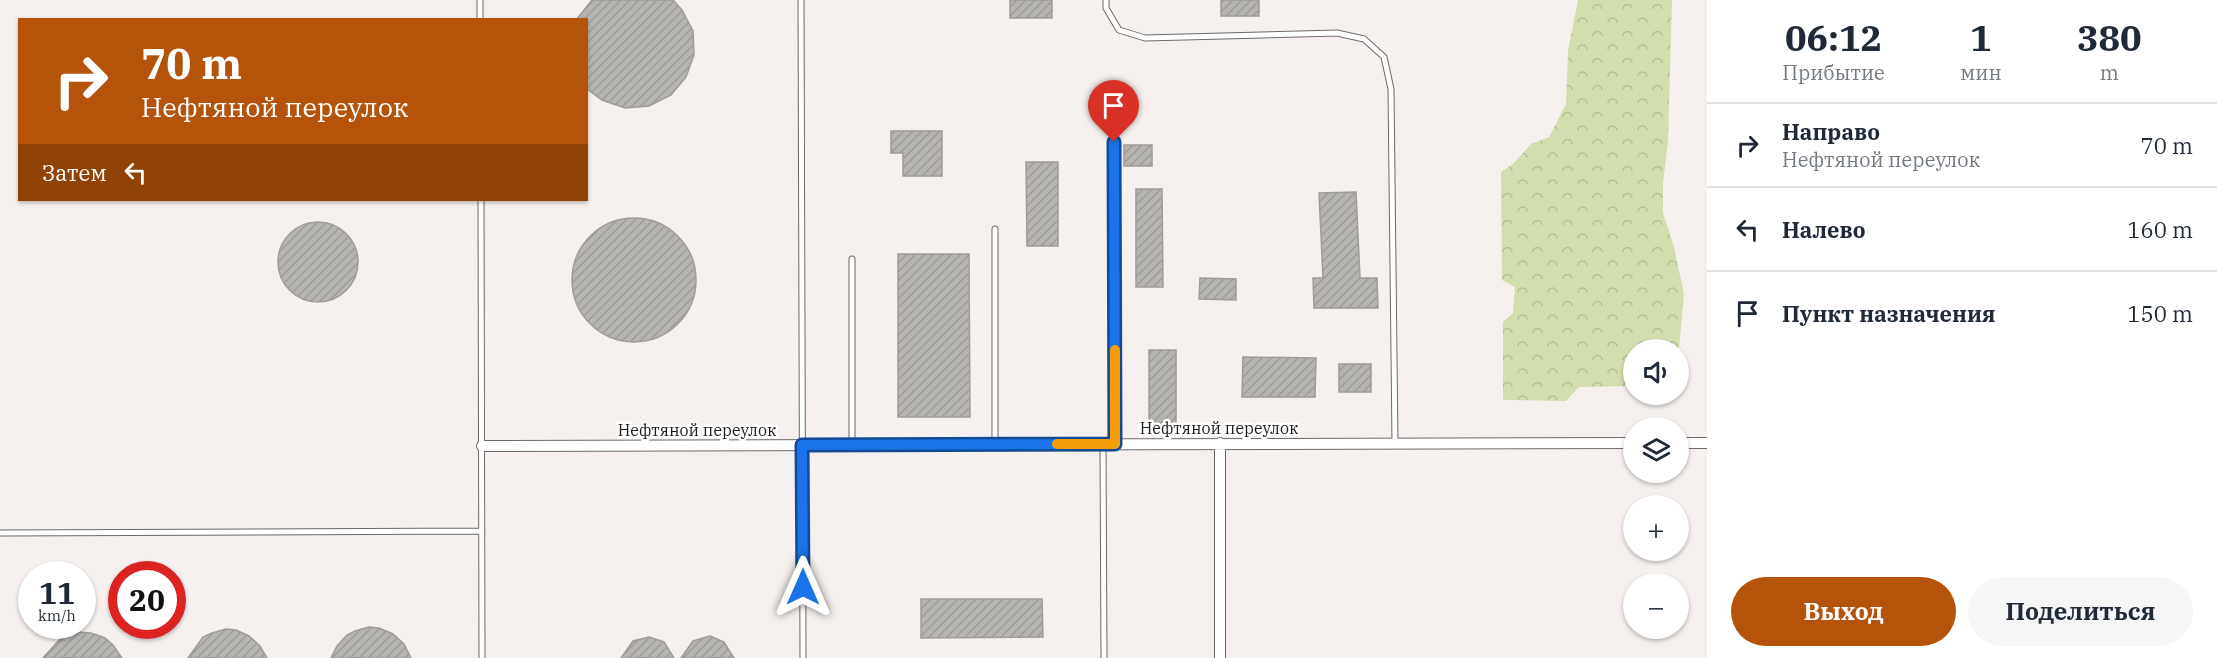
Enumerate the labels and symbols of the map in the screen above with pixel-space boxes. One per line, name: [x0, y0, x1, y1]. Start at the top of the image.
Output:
pin: [1088, 80, 1139, 142]
street label: Нефтяной переулок: [1140, 418, 1299, 438]
street label: Нефтяной переулок: [618, 420, 777, 440]
position arrow: [771, 555, 835, 619]
speed limit sign: 20: [108, 561, 186, 639]

